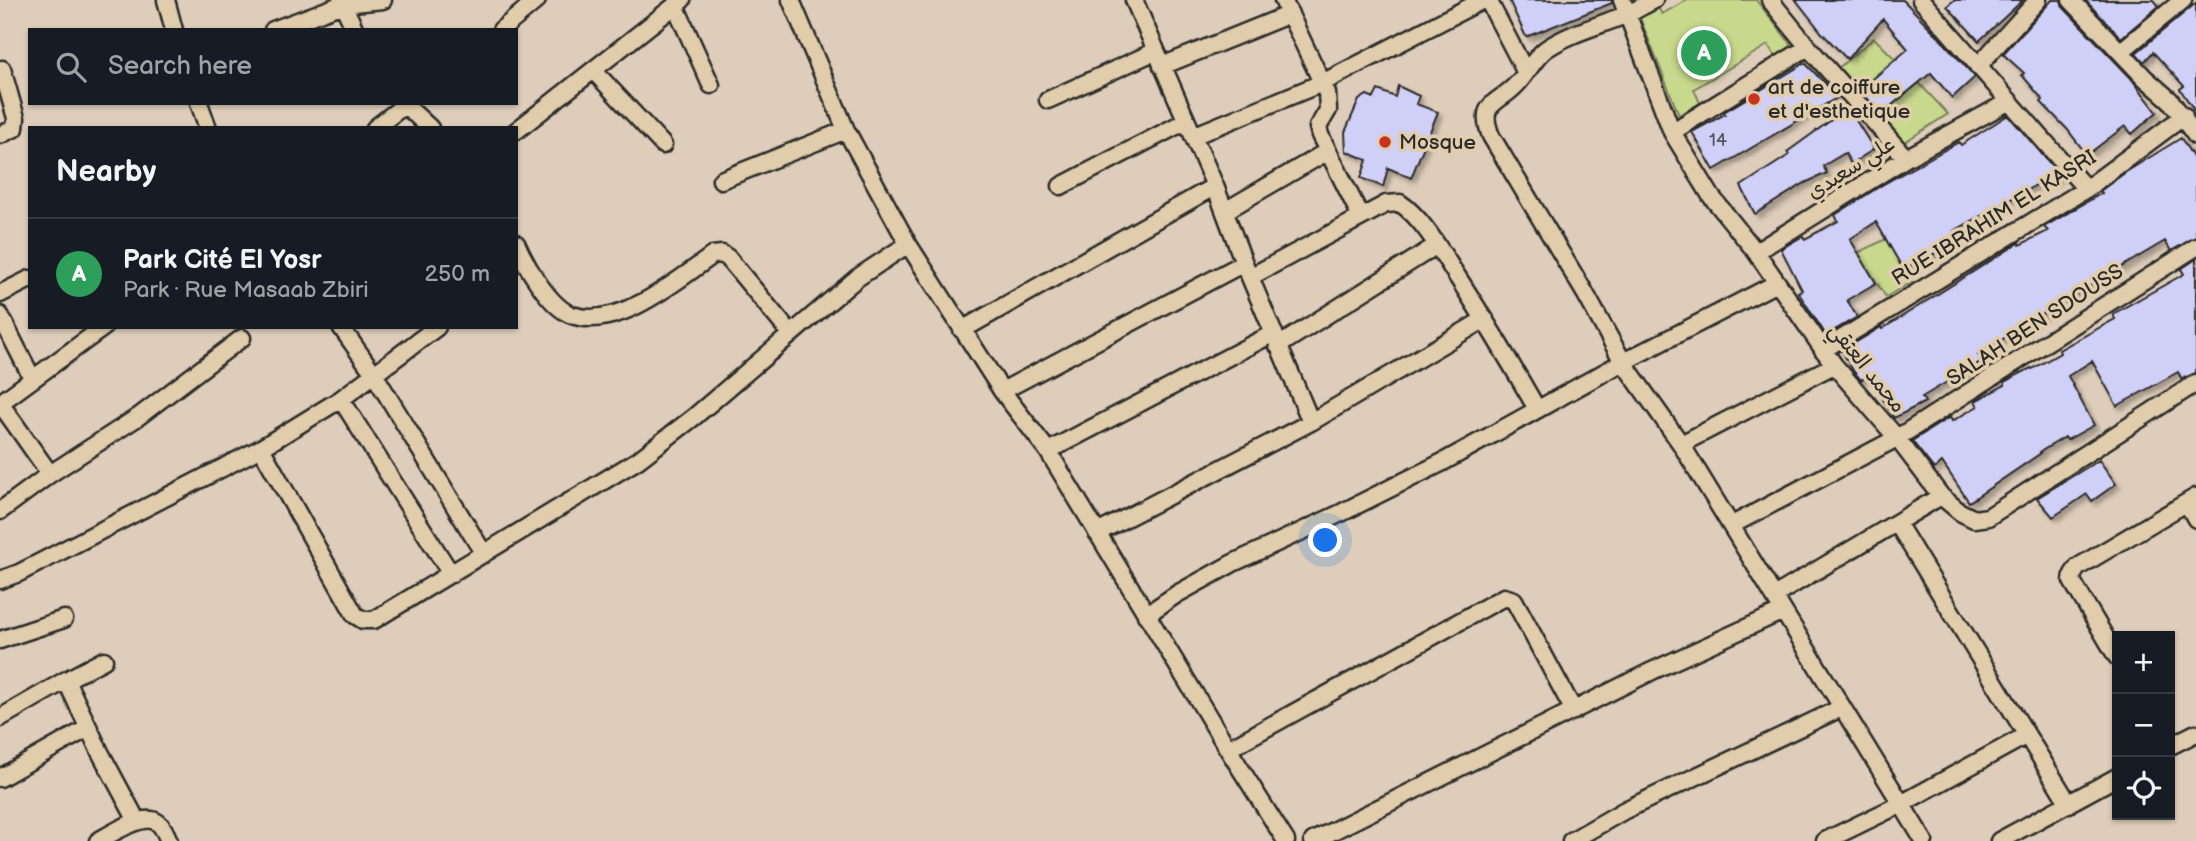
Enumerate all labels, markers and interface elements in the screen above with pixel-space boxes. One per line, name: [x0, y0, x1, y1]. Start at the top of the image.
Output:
pin: A: [1681, 27, 1727, 79]
search box: [28, 28, 518, 105]
icon: search: [52, 48, 90, 86]
text: Search here: [108, 51, 252, 82]
place label: art de coiffure et d'esthetique: [1768, 75, 1910, 124]
marker: art de coiffure et d'esthetique: [1746, 91, 1762, 107]
place label: Mosque: [1399, 130, 1476, 155]
house number: 14: [1709, 130, 1727, 151]
street label: علي سعيدي: [1803, 131, 1903, 210]
marker: Mosque: [1377, 134, 1393, 150]
street label: RUE IBRAHIM EL KASRI: [1887, 145, 2101, 291]
text: Nearby: [56, 154, 156, 190]
text: Park Cité El Yosr: [123, 245, 322, 276]
street label: SALAH BEN SDOUSS: [1942, 259, 2128, 391]
text: A: [72, 260, 86, 288]
text: 250 m: [424, 260, 490, 288]
text: Park · Rue Masaab Zbiri: [123, 276, 369, 304]
street label: محمد العتقي: [1818, 318, 1911, 422]
your location: [1308, 523, 1342, 557]
map controls: [2112, 631, 2175, 820]
button: +: [2112, 631, 2175, 694]
button: −: [2112, 694, 2175, 757]
button: locate: [2112, 757, 2175, 820]

